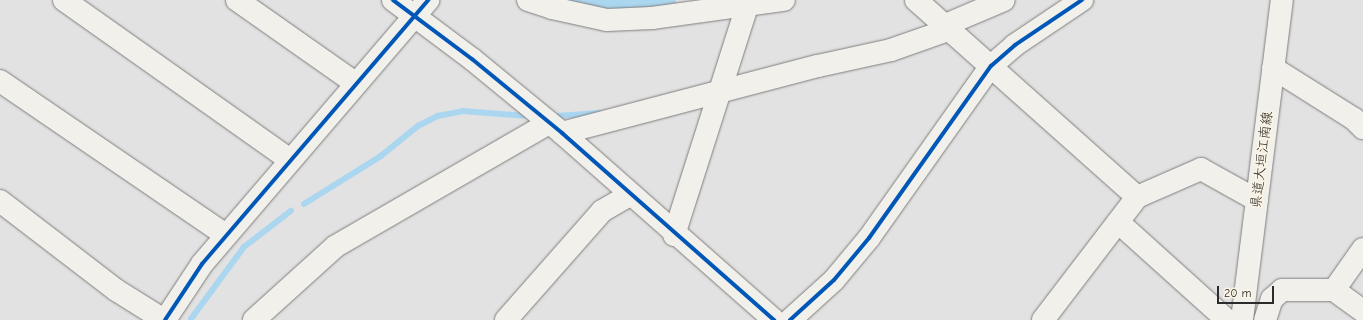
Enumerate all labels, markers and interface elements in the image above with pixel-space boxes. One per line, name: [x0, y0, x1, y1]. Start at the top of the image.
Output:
street label: 県道大垣江南線: [1248, 110, 1276, 210]
scale bar: [1219, 278, 1276, 304]
text: 20 m: [1224, 286, 1252, 300]

